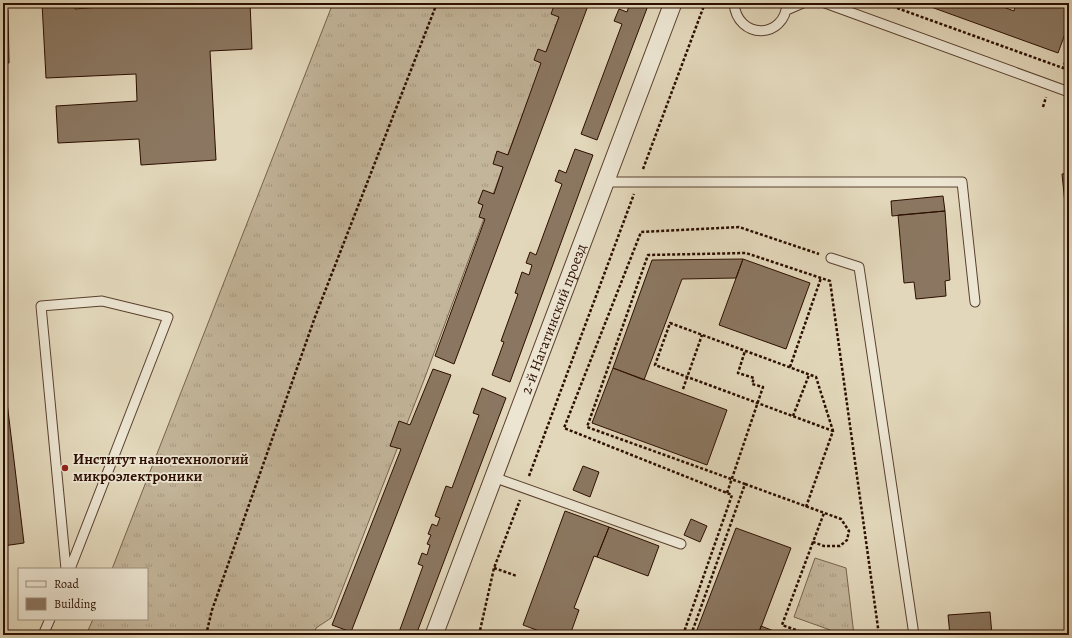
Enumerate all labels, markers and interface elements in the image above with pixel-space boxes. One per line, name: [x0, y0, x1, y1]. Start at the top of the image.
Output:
street label: 2-й Нагатинский проезд: [516, 241, 591, 397]
place label: Институт нанотехнологий микроэлектроники: [73, 449, 249, 486]
marker: Институт нанотехнологий микроэлектроники: [60, 463, 70, 473]
legend: [18, 568, 148, 620]
text: Road: [54, 576, 80, 592]
text: Building: [54, 596, 96, 612]

